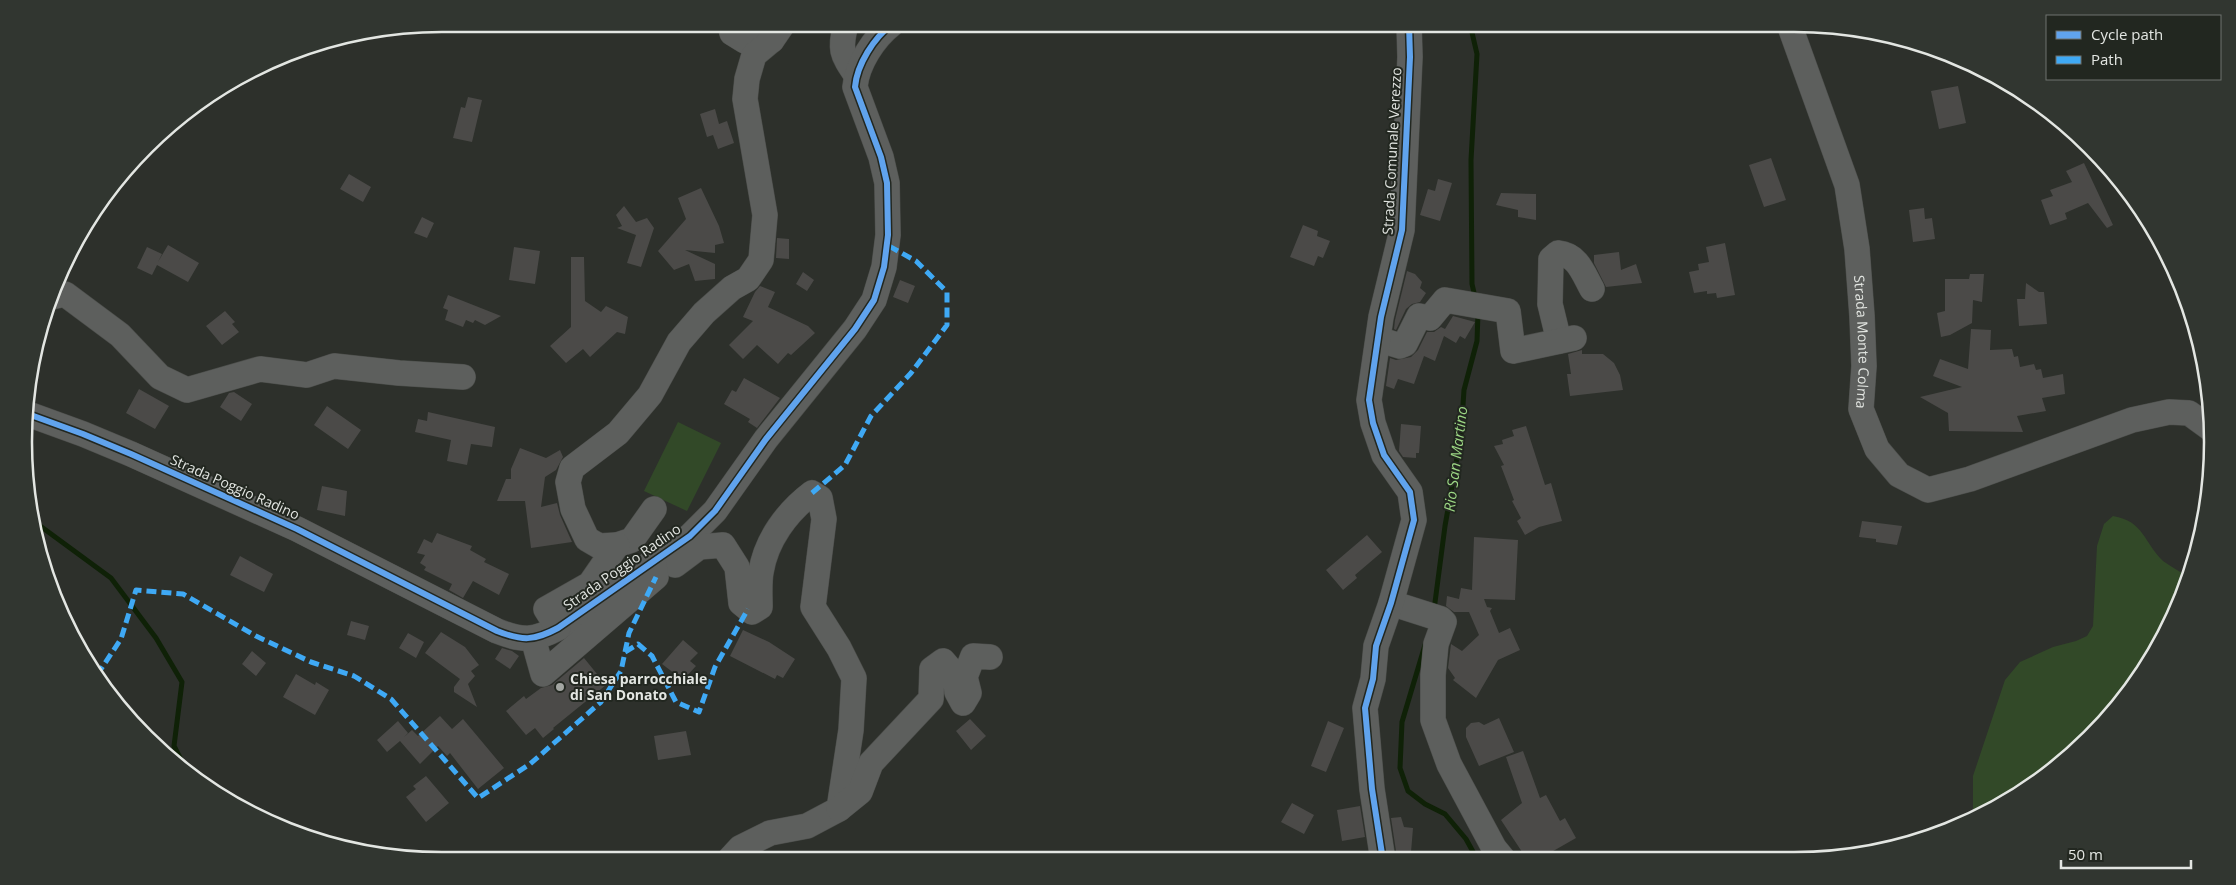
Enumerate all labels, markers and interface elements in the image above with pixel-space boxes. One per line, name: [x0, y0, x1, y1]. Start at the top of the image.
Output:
legend: [2046, 15, 2221, 80]
text: Cycle path: [2091, 24, 2163, 44]
text: Path: [2091, 49, 2123, 69]
street label: Strada Comunale Verezzo: [1378, 67, 1405, 235]
street label: Strada Monte Colma: [1850, 274, 1874, 409]
water label: Rio San Martino: [1439, 405, 1471, 513]
street label: Strada Poggio Radino: [168, 450, 303, 524]
street label: Strada Poggio Radino: [559, 519, 684, 614]
place label: Chiesa parrocchiale di San Donato: [570, 669, 707, 704]
marker: Chiesa parrocchiale di San Donato: [554, 681, 566, 693]
scale bar: [2061, 838, 2191, 870]
text: 50 m: [2068, 844, 2103, 864]

